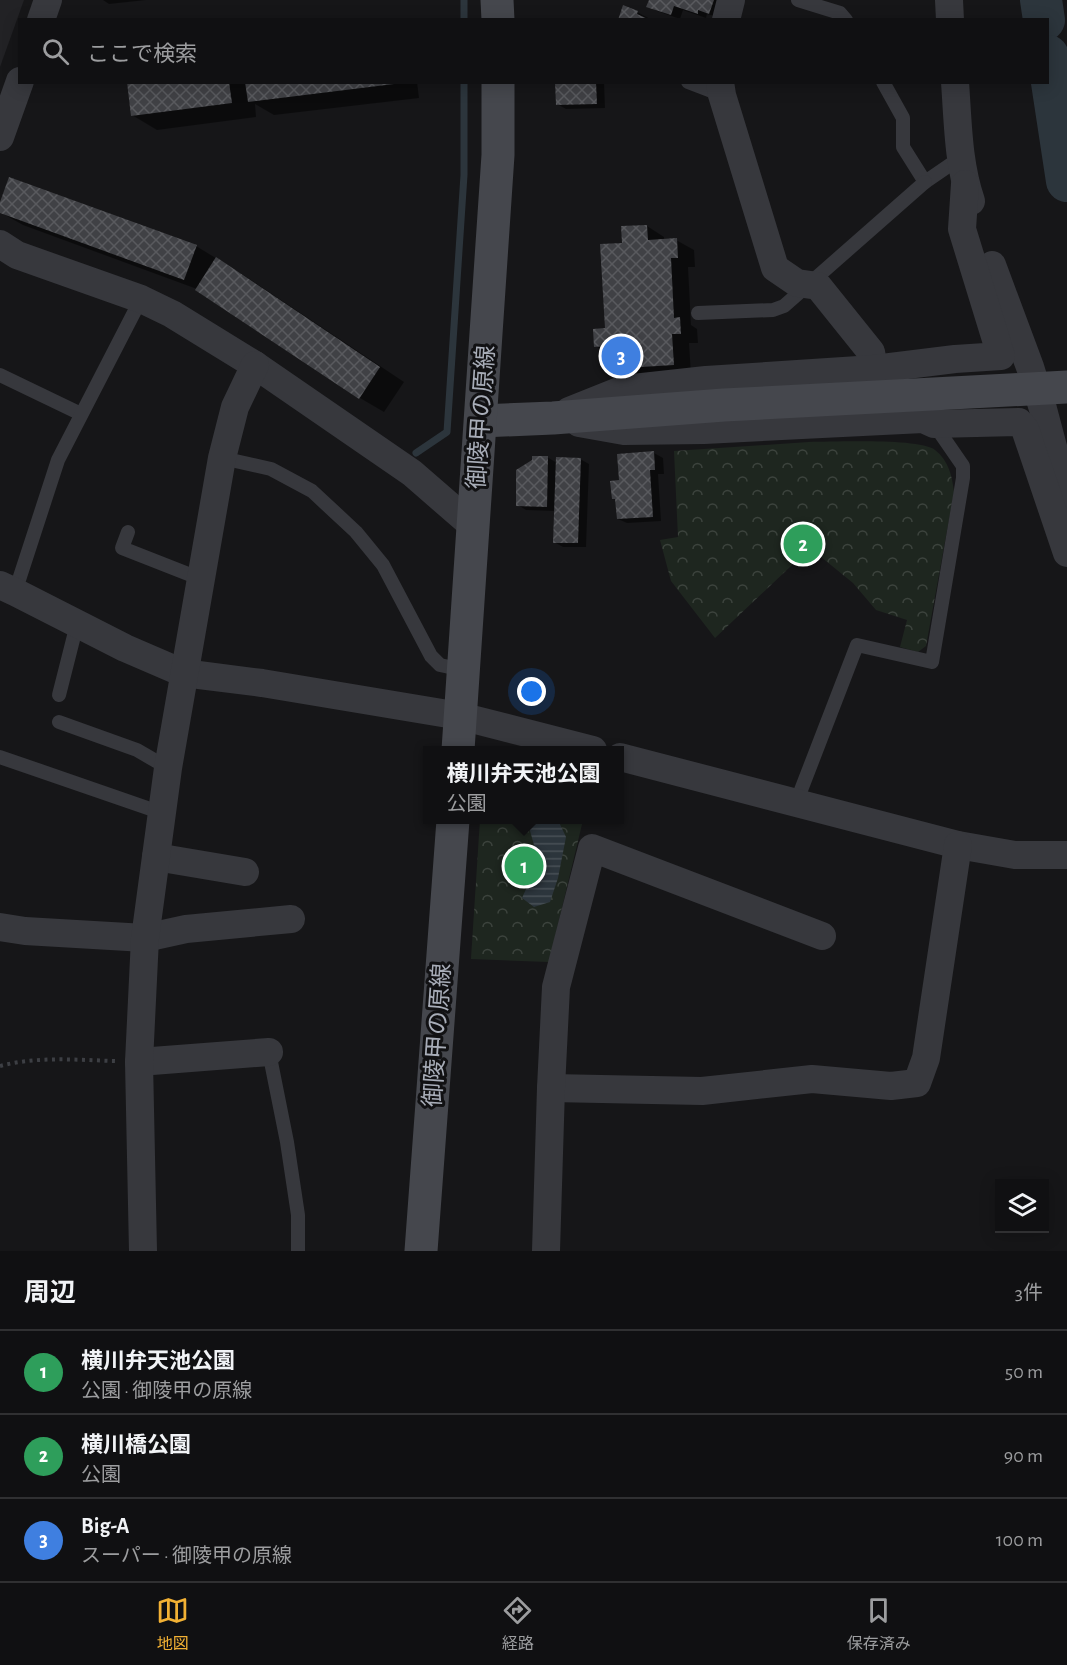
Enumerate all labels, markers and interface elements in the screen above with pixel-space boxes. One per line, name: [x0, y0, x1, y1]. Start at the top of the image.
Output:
search box: [18, 18, 1049, 84]
icon: search: [39, 35, 72, 68]
text: ここで検索: [87, 43, 197, 65]
pin: 3: [602, 334, 640, 378]
street label: 御陵甲の原線: [463, 344, 499, 490]
pin: 2: [784, 522, 822, 566]
your location: [517, 677, 546, 706]
popup: [423, 746, 624, 824]
text: 横川弁天池公園: [446, 763, 601, 785]
text: 公園: [446, 794, 486, 814]
pin: 1: [504, 844, 544, 888]
street label: 御陵甲の原線: [419, 962, 455, 1108]
map controls: [995, 1179, 1049, 1233]
button: layers: [995, 1179, 1049, 1233]
text: 周辺: [24, 1280, 76, 1306]
text: 3件: [1015, 1283, 1043, 1303]
text: 横川弁天池公園: [81, 1350, 235, 1372]
text: 1: [40, 1362, 47, 1382]
text: 50 m: [1005, 1362, 1043, 1382]
text: 公園 · 御陵甲の原線: [81, 1381, 252, 1401]
text: 横川橋公園: [81, 1434, 191, 1456]
text: 2: [39, 1446, 48, 1466]
text: 90 m: [1004, 1446, 1043, 1466]
text: 公園: [81, 1465, 121, 1485]
text: Big-A: [81, 1515, 129, 1537]
text: 3: [39, 1530, 48, 1550]
text: 100 m: [996, 1530, 1043, 1550]
text: スーパー · 御陵甲の原線: [81, 1546, 292, 1566]
tab: 地図: [156, 1594, 189, 1654]
tab: 経路: [501, 1594, 534, 1654]
tab: 保存済み: [847, 1594, 911, 1654]

